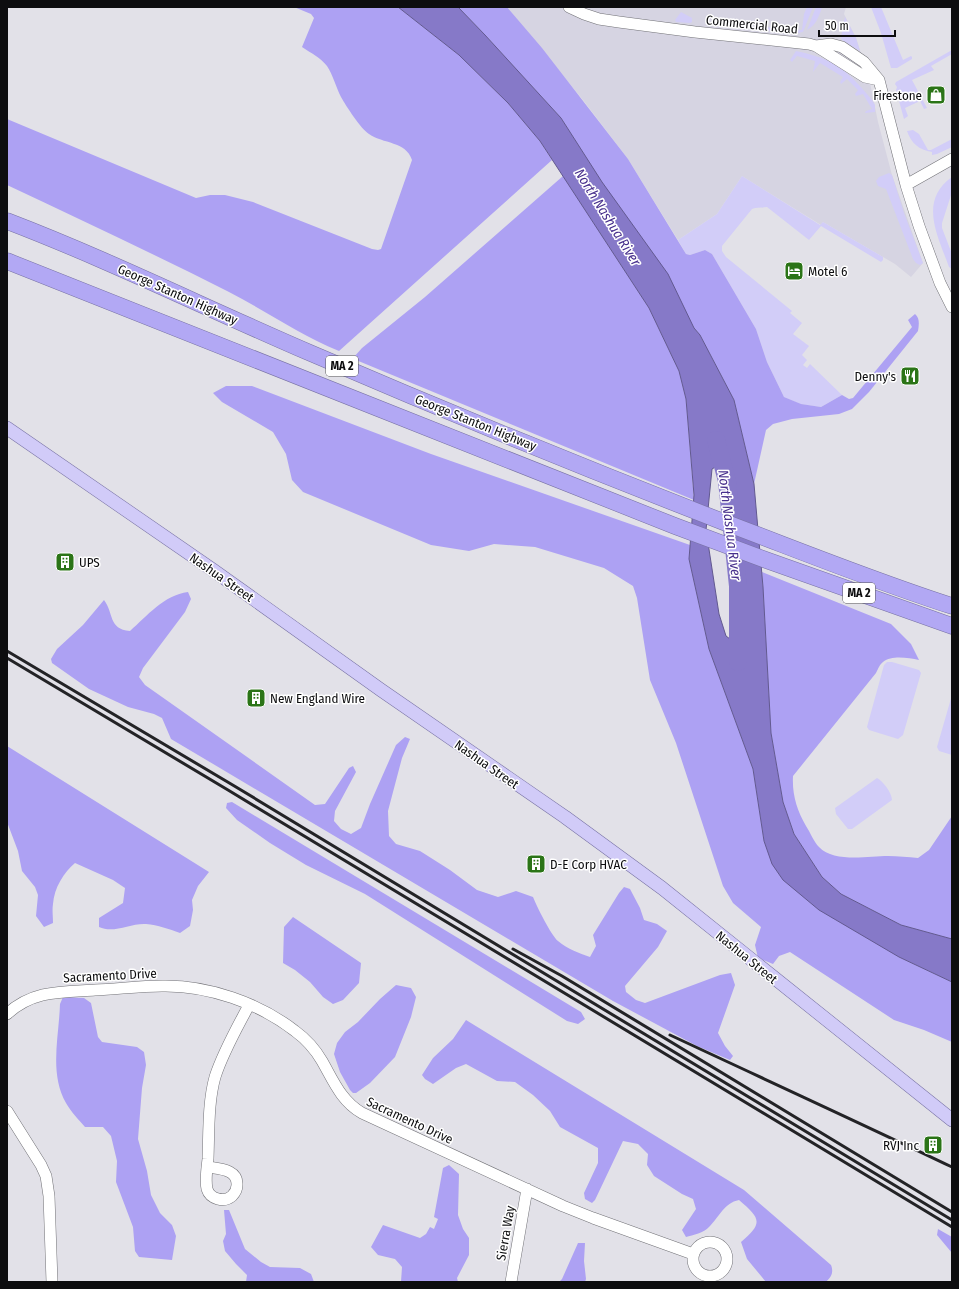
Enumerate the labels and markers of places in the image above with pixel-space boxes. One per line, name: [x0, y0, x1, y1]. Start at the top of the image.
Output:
shop icon: Firestone: [925, 84, 947, 106]
place label: Firestone: [873, 88, 922, 103]
hotel icon: Motel 6: [783, 260, 805, 282]
place label: Motel 6: [808, 264, 848, 279]
restaurant icon: Denny's: [899, 365, 921, 387]
place label: Denny's: [855, 369, 896, 384]
building icon: UPS: [54, 551, 76, 573]
place label: UPS: [79, 555, 100, 570]
building icon: New England Wire: [245, 687, 267, 709]
place label: New England Wire: [270, 691, 365, 706]
building icon: D-E Corp HVAC: [525, 853, 547, 875]
place label: D-E Corp HVAC: [550, 857, 627, 872]
building icon: RVJ Inc: [922, 1134, 944, 1156]
place label: RVJ Inc: [883, 1138, 919, 1153]

